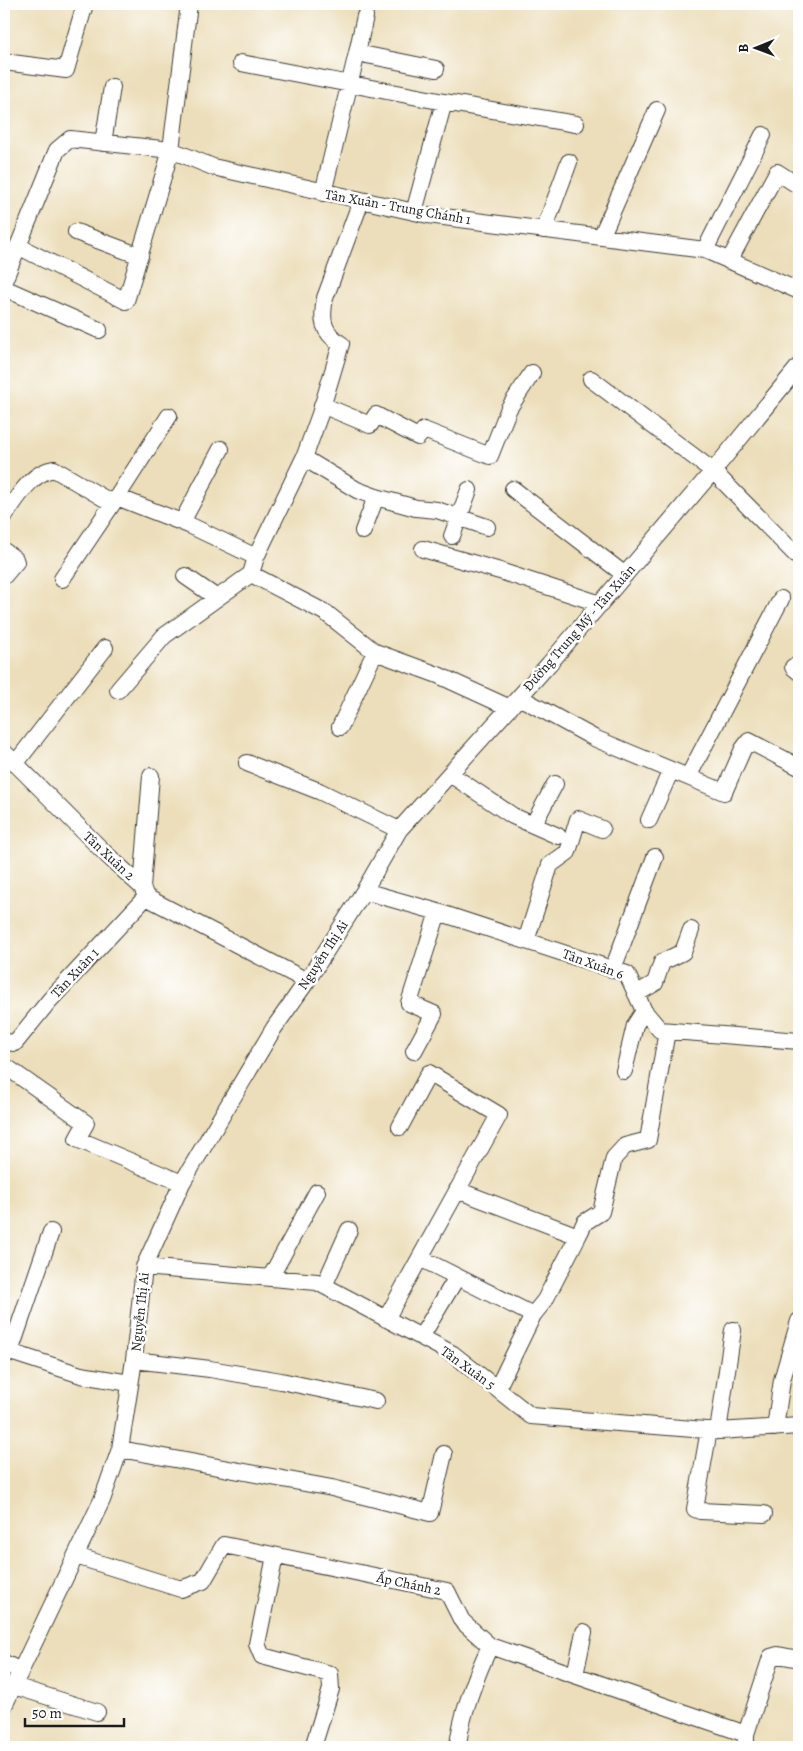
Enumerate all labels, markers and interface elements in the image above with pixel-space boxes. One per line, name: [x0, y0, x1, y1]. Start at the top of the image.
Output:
north arrow: [730, 22, 780, 72]
text: B: [734, 43, 753, 53]
street label: Tân Xuân - Trung Chánh 1: [323, 185, 473, 229]
street label: Đường Trung Mỹ - Tân Xuân: [518, 560, 640, 696]
street label: Tân Xuân 2: [79, 827, 139, 885]
street label: Nguyễn Thị Ai: [293, 916, 353, 994]
street label: Tân Xuân 1: [47, 944, 103, 1002]
street label: Tân Xuân 6: [560, 944, 626, 984]
street label: Nguyễn Thị Ai: [126, 1271, 154, 1353]
street label: Tân Xuân 5: [437, 1342, 499, 1394]
street label: Ấp Chánh 2: [374, 1568, 443, 1600]
scale bar: [25, 1696, 124, 1728]
text: 50 m: [32, 1703, 62, 1723]

